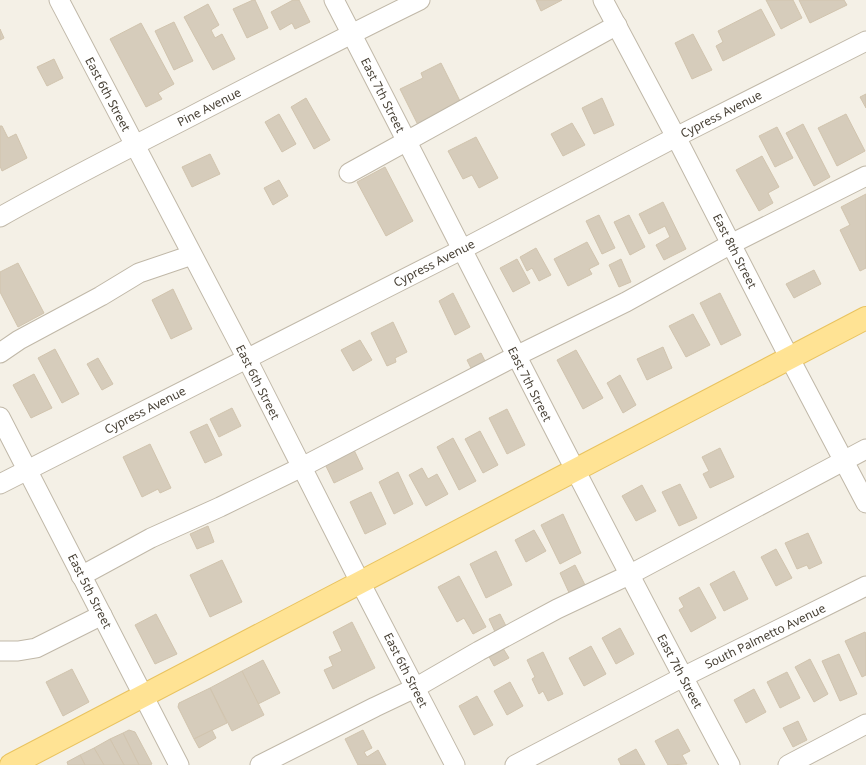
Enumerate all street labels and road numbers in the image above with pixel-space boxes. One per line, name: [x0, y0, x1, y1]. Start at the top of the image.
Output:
street label: East 6th Street: [81, 54, 135, 135]
street label: East 7th Street: [357, 55, 409, 136]
street label: Pine Avenue: [174, 83, 244, 130]
street label: Cypress Avenue: [677, 86, 765, 142]
street label: East 8th Street: [709, 211, 761, 292]
street label: Cypress Avenue: [390, 235, 478, 291]
street label: East 6th Street: [232, 342, 284, 423]
street label: East 7th Street: [504, 344, 556, 425]
street label: Cypress Avenue: [101, 382, 189, 438]
street label: East 5th Street: [64, 551, 116, 632]
street label: South Palmetto Avenue: [702, 599, 828, 673]
street label: East 6th Street: [380, 630, 432, 711]
street label: East 7th Street: [653, 631, 707, 712]

